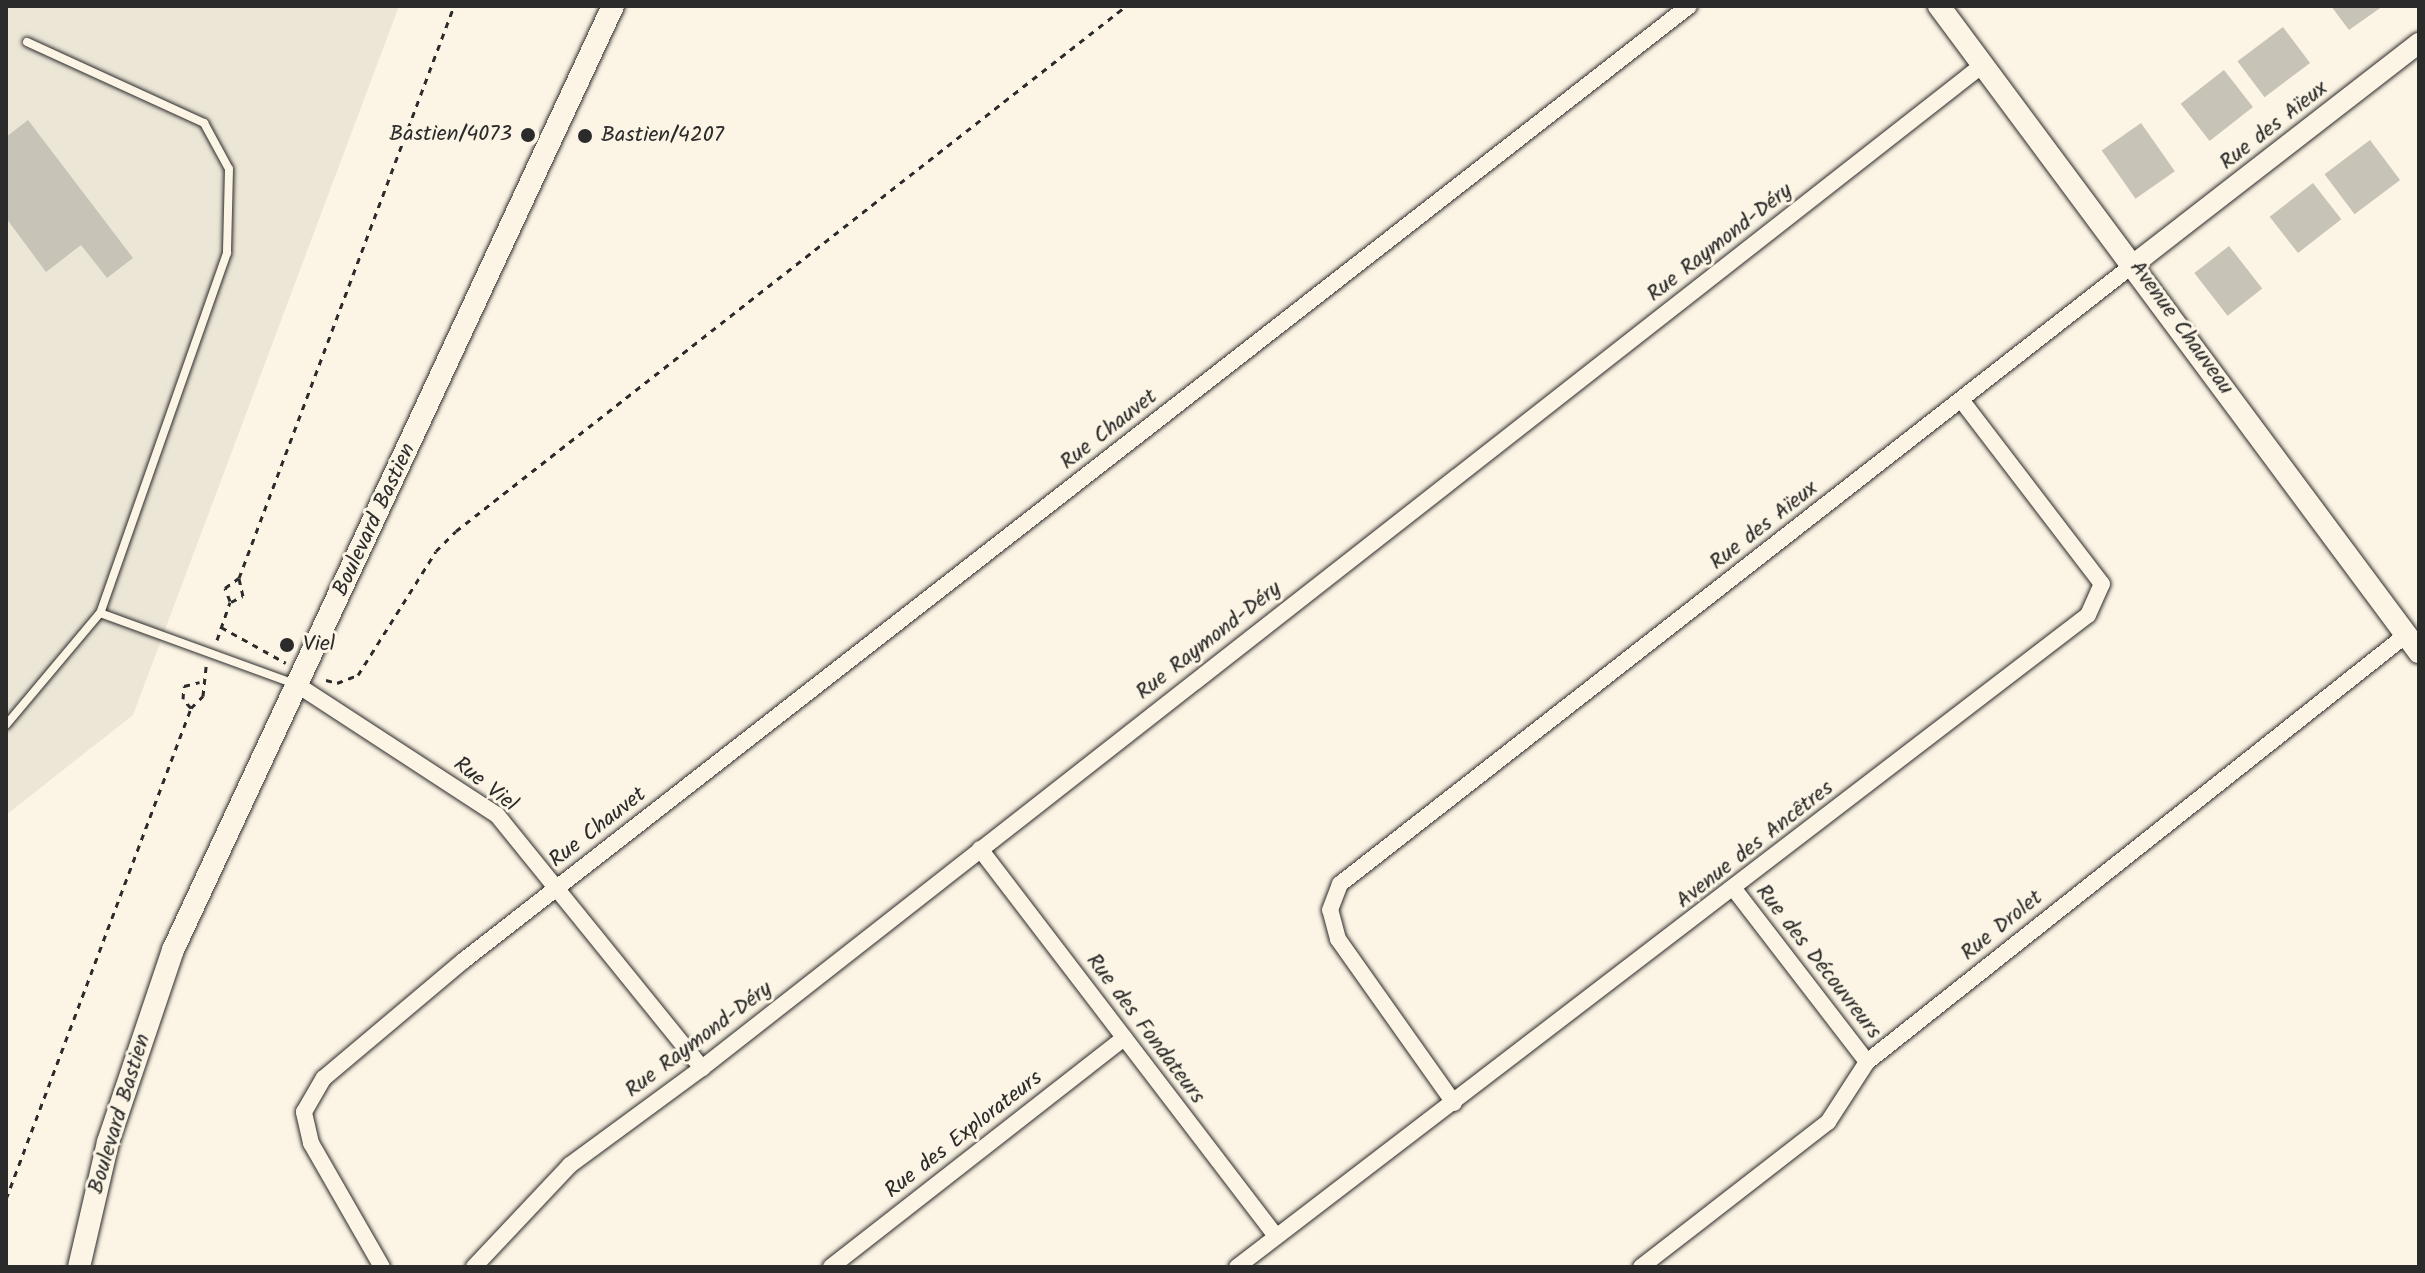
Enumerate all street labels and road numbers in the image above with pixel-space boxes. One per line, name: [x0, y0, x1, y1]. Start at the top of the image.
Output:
street label: Rue des Aïeux: [2215, 76, 2333, 176]
street label: Rue Raymond-Déry: [1642, 178, 1798, 308]
street label: Avenue Chauveau: [2123, 256, 2239, 400]
street label: Rue Chauvet: [1055, 384, 1163, 476]
street label: Boulevard Bastien: [328, 439, 422, 601]
street label: Rue des Aïeux: [1705, 476, 1823, 576]
street label: Rue Raymond-Déry: [1131, 576, 1287, 706]
street label: Rue Viel: [448, 752, 522, 818]
street label: Avenue des Ancêtres: [1671, 775, 1839, 915]
street label: Rue Chauvet: [544, 782, 652, 874]
street label: Rue des Découvreurs: [1749, 879, 1887, 1045]
street label: Rue Drolet: [1956, 885, 2048, 967]
street label: Rue des Fondateurs: [1080, 949, 1210, 1109]
street label: Rue Raymond-Déry: [620, 976, 778, 1104]
street label: Boulevard Bastien: [83, 1031, 157, 1197]
street label: Rue des Explorateurs: [880, 1065, 1048, 1205]

